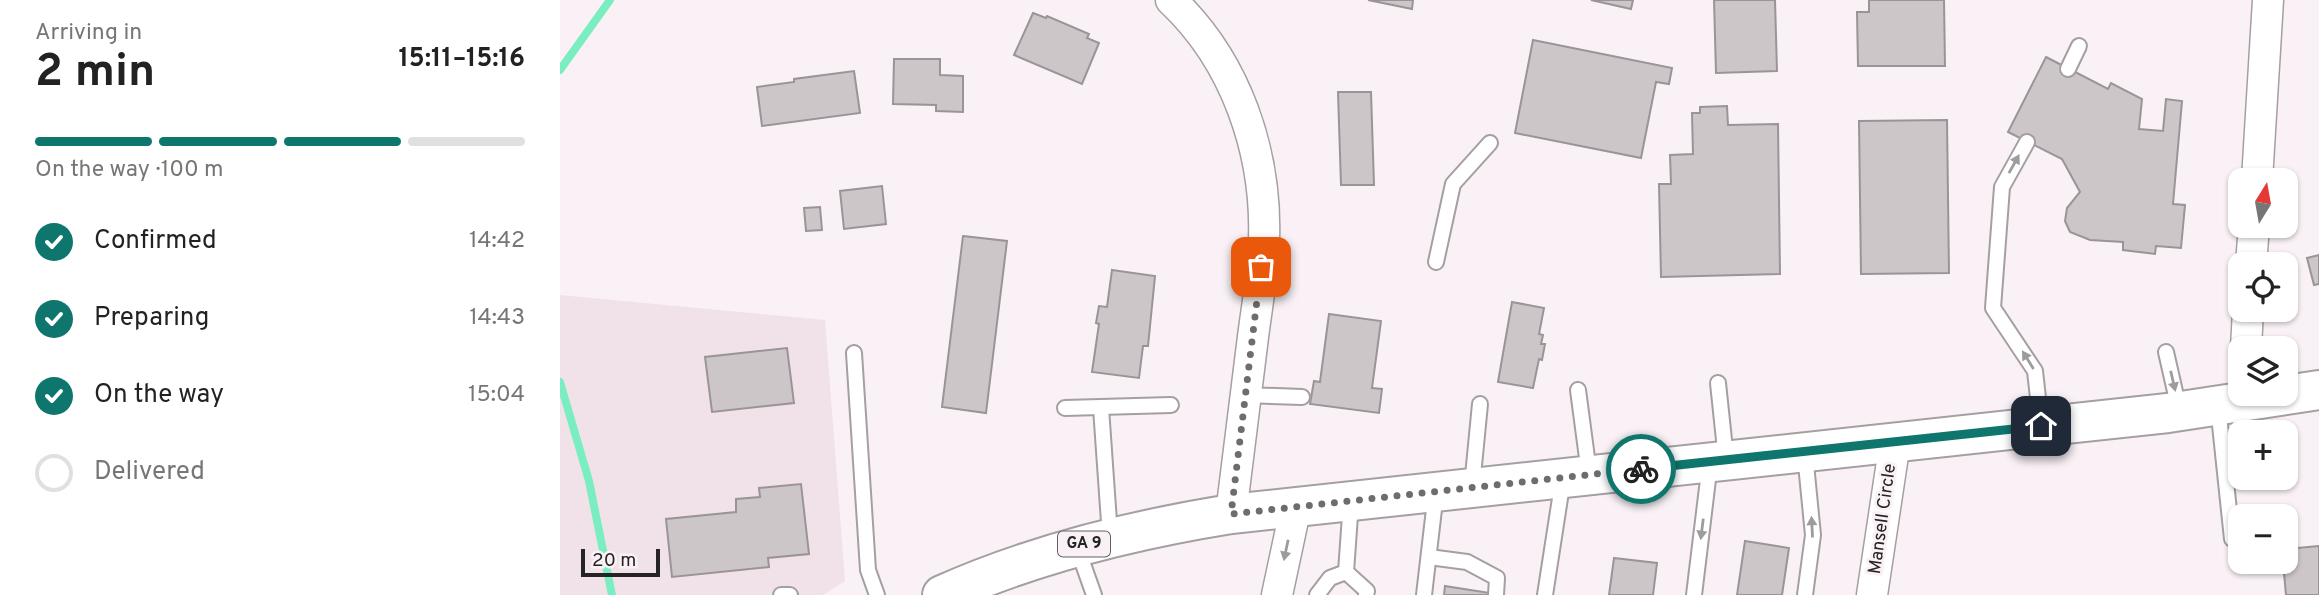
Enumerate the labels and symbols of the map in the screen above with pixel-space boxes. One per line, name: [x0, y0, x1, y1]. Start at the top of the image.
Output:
one-way arrow: [2008, 154, 2020, 174]
north arrow: [2228, 168, 2298, 238]
pin: [1231, 237, 1291, 297]
one-way arrow: [2022, 351, 2035, 370]
one-way arrow: [2167, 370, 2178, 392]
pin: [2011, 396, 2071, 456]
courier: [1606, 434, 1676, 504]
street label: Mansell Circle: [1864, 462, 1902, 576]
one-way arrow: [1806, 516, 1817, 538]
one-way arrow: [1697, 518, 1708, 540]
road number: GA 9: [1058, 531, 1110, 556]
one-way arrow: [1281, 539, 1292, 561]
scale bar: [581, 546, 660, 578]

